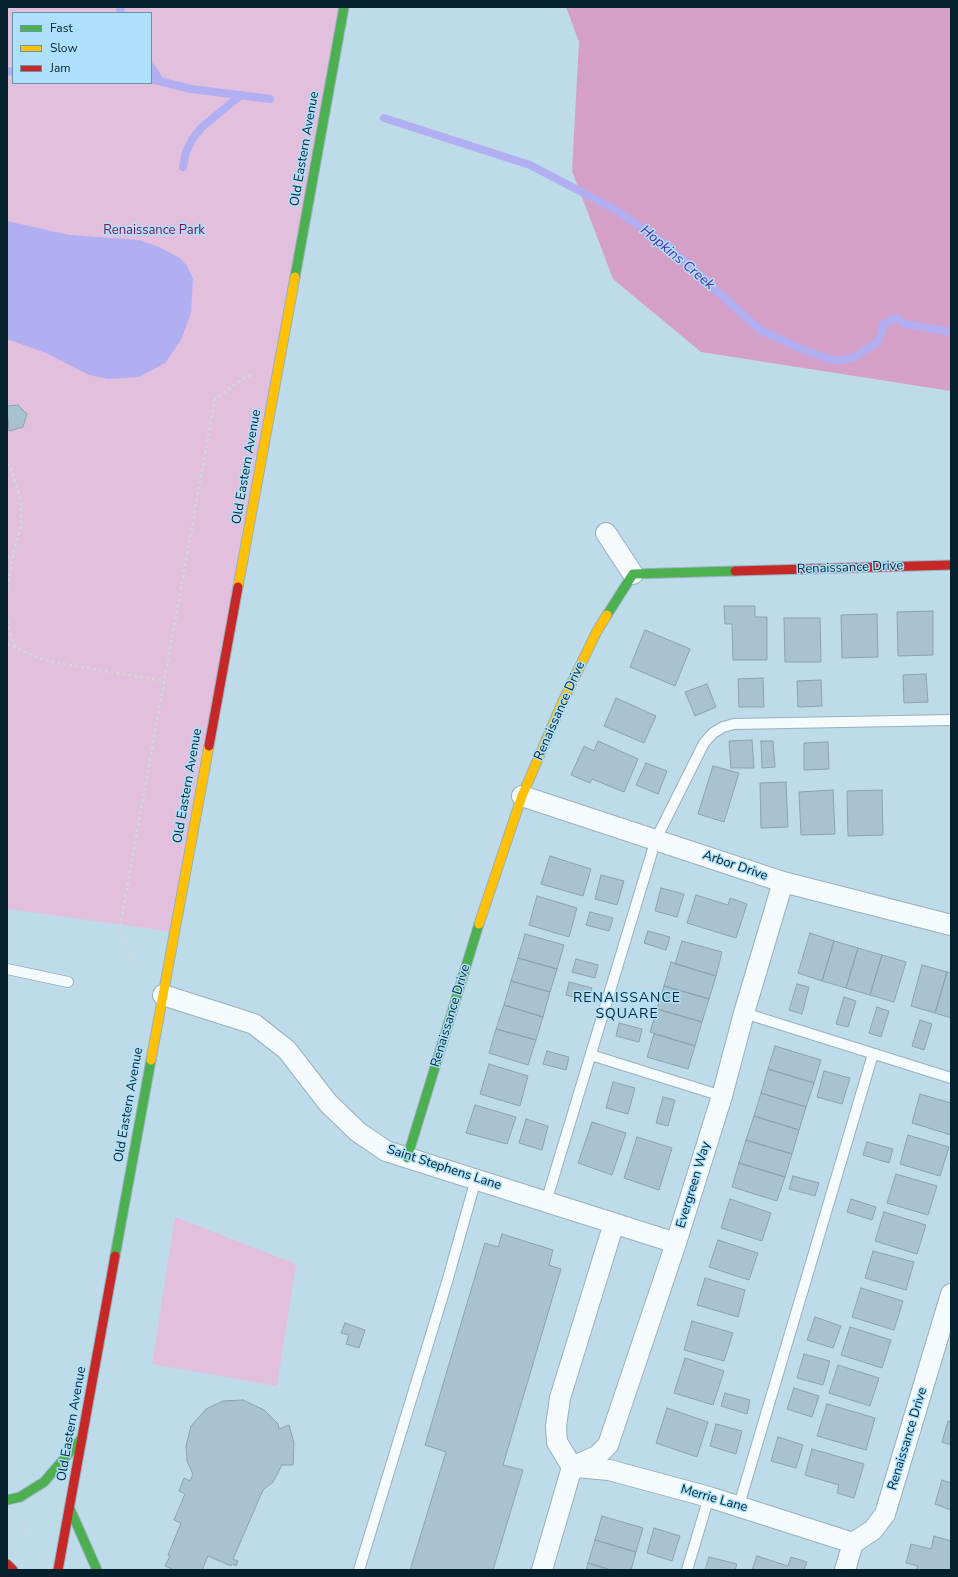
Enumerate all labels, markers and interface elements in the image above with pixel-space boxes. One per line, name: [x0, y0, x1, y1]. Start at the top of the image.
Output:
legend: [12, 12, 152, 84]
text: Fast: [50, 20, 73, 36]
text: Slow: [50, 40, 78, 56]
text: Jam: [50, 60, 71, 76]
street label: Old Eastern Avenue: [287, 90, 323, 208]
water label: Hopkins Creek: [637, 222, 717, 294]
park label: Renaissance Park: [103, 223, 205, 239]
street label: Old Eastern Avenue: [229, 408, 265, 526]
street label: Renaissance Drive: [797, 558, 903, 578]
street label: Renaissance Drive: [531, 659, 589, 763]
street label: Old Eastern Avenue: [170, 727, 206, 845]
street label: Arbor Drive: [700, 848, 770, 884]
street label: Renaissance Drive: [428, 963, 474, 1069]
district label: RENAISSANCE SQUARE: [573, 991, 681, 1024]
street label: Old Eastern Avenue: [111, 1046, 147, 1164]
street label: Evergreen Way: [673, 1140, 715, 1230]
street label: Saint Stephens Lane: [385, 1142, 503, 1194]
street label: Old Eastern Avenue: [54, 1365, 90, 1483]
street label: Renaissance Drive: [885, 1386, 931, 1492]
street label: Merrie Lane: [679, 1482, 749, 1516]

